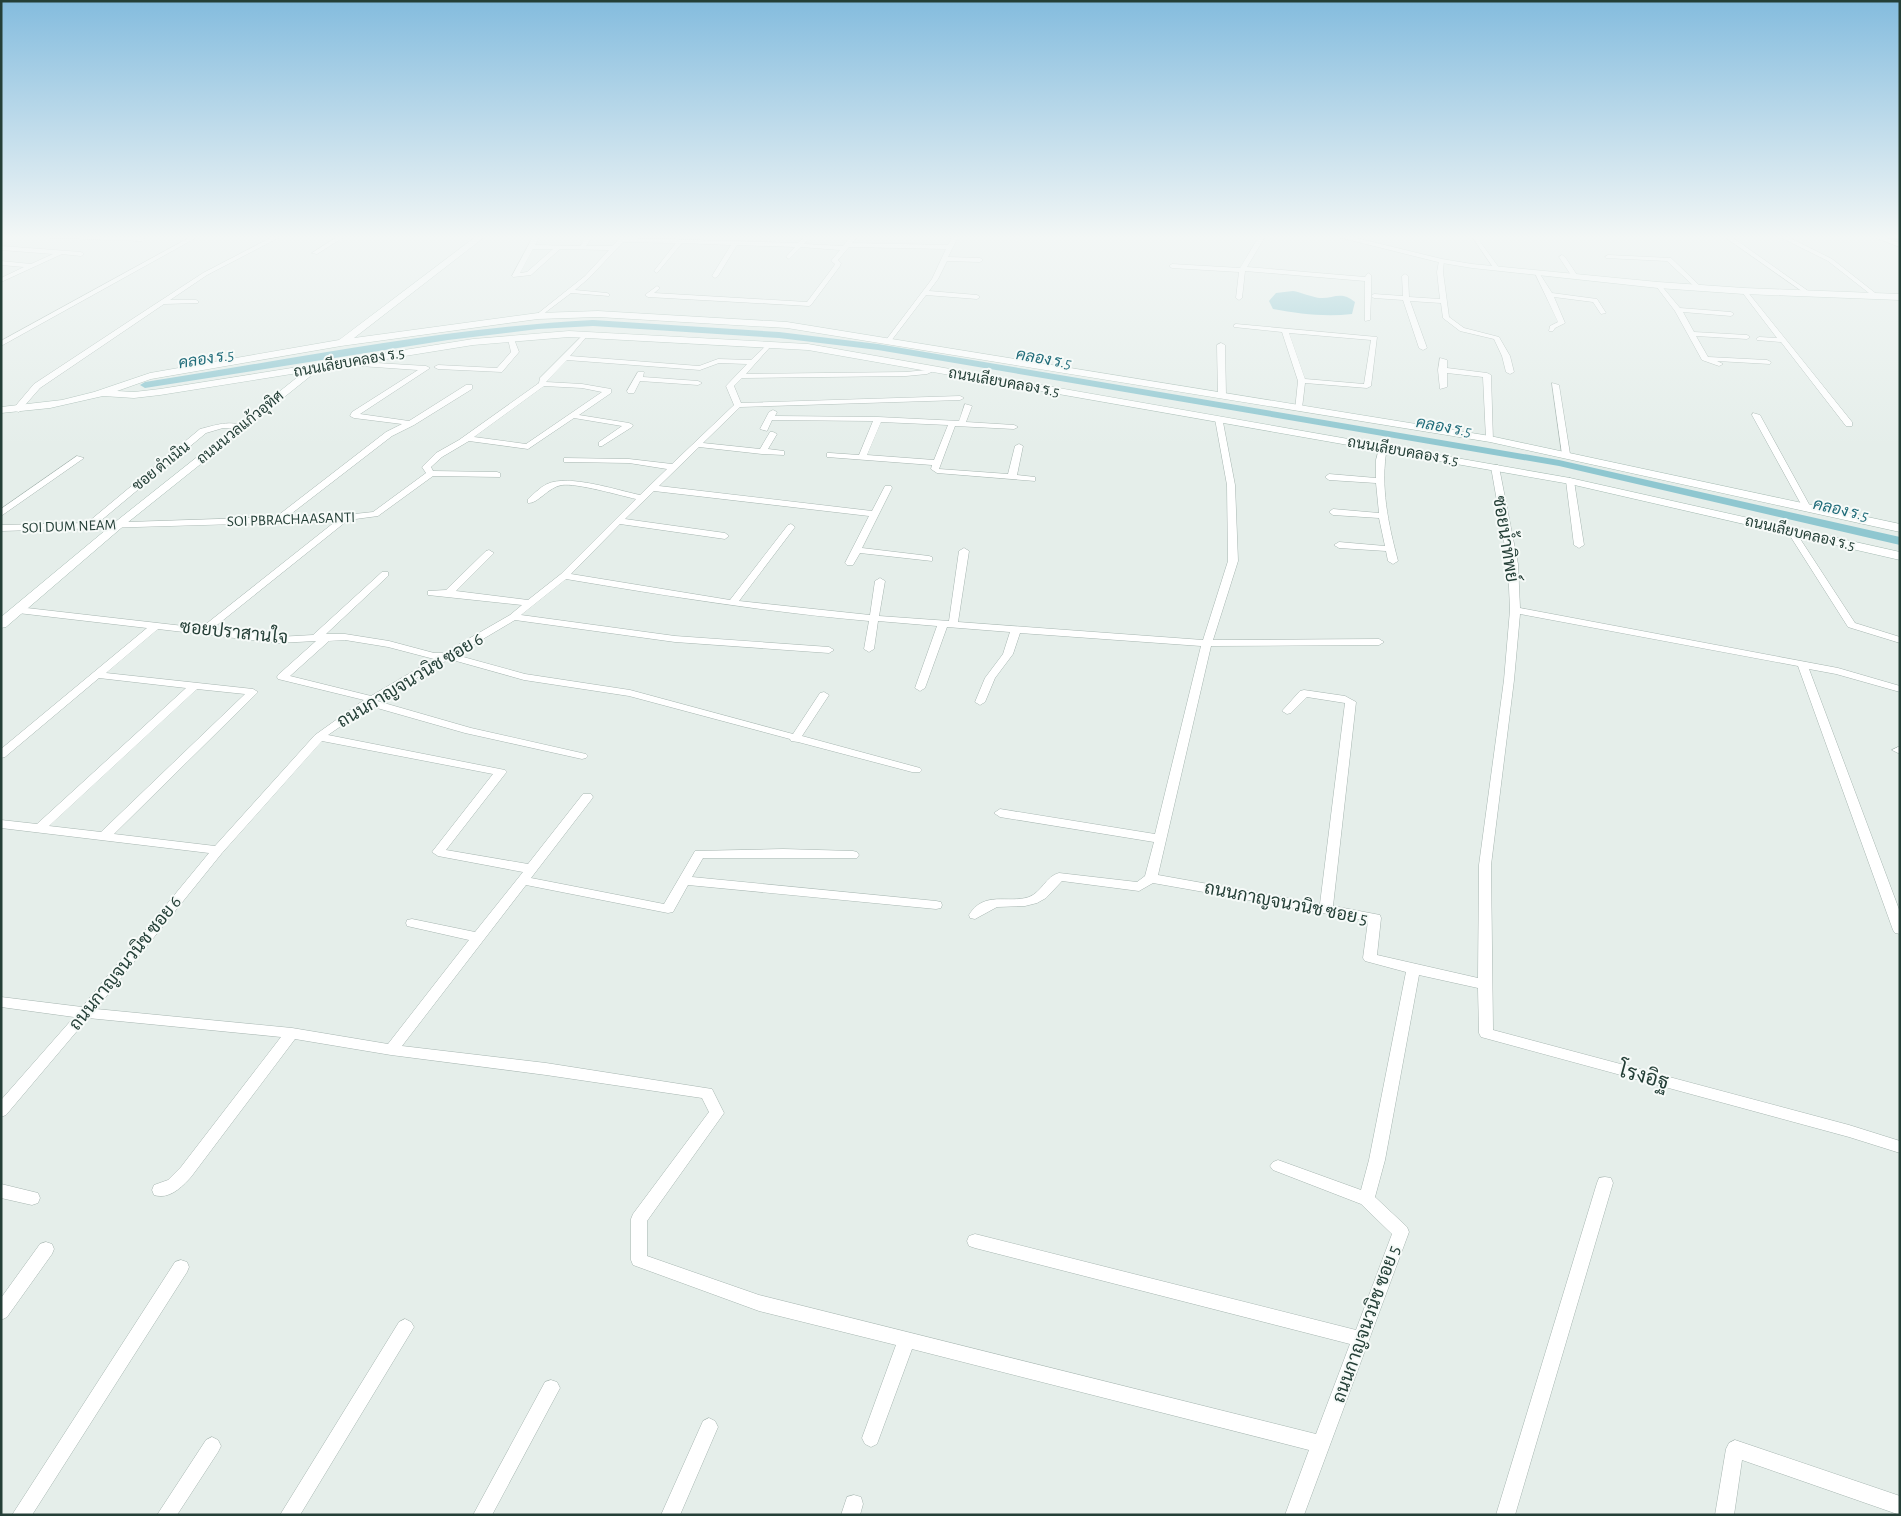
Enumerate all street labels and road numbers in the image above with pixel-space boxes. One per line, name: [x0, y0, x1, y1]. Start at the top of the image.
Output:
street label: ถนนเลียบคลอง ร.5: [292, 342, 406, 380]
street label: ถนนเลียบคลอง ร.5: [947, 362, 1061, 400]
street label: ถนนนวลแก้วอุทิศ: [192, 386, 288, 469]
street label: ถนนเลียบคลอง ร.5: [1346, 431, 1460, 469]
street label: ซอย ดำเนิน: [129, 437, 193, 494]
street label: ซอยน้ำทิพย์: [1489, 493, 1529, 584]
street label: SOI PBRACHAASANTI: [227, 510, 355, 529]
street label: ถนนเลียบคลอง ร.5: [1744, 511, 1857, 553]
street label: SOI DUM NEAM: [22, 517, 116, 536]
street label: ซอยปราสานใจ: [179, 613, 289, 648]
street label: ถนนกาญจนวนิช ซอย 6: [333, 628, 487, 732]
street label: ถนนกาญจนวนิช ซอย 5: [1202, 876, 1370, 930]
street label: ถนนกาญจนวนิช ซอย 6: [64, 891, 186, 1035]
street label: โรงอิฐ: [1615, 1057, 1672, 1095]
street label: ถนนกาญจนวนิช ซอย 5: [1327, 1242, 1405, 1406]

